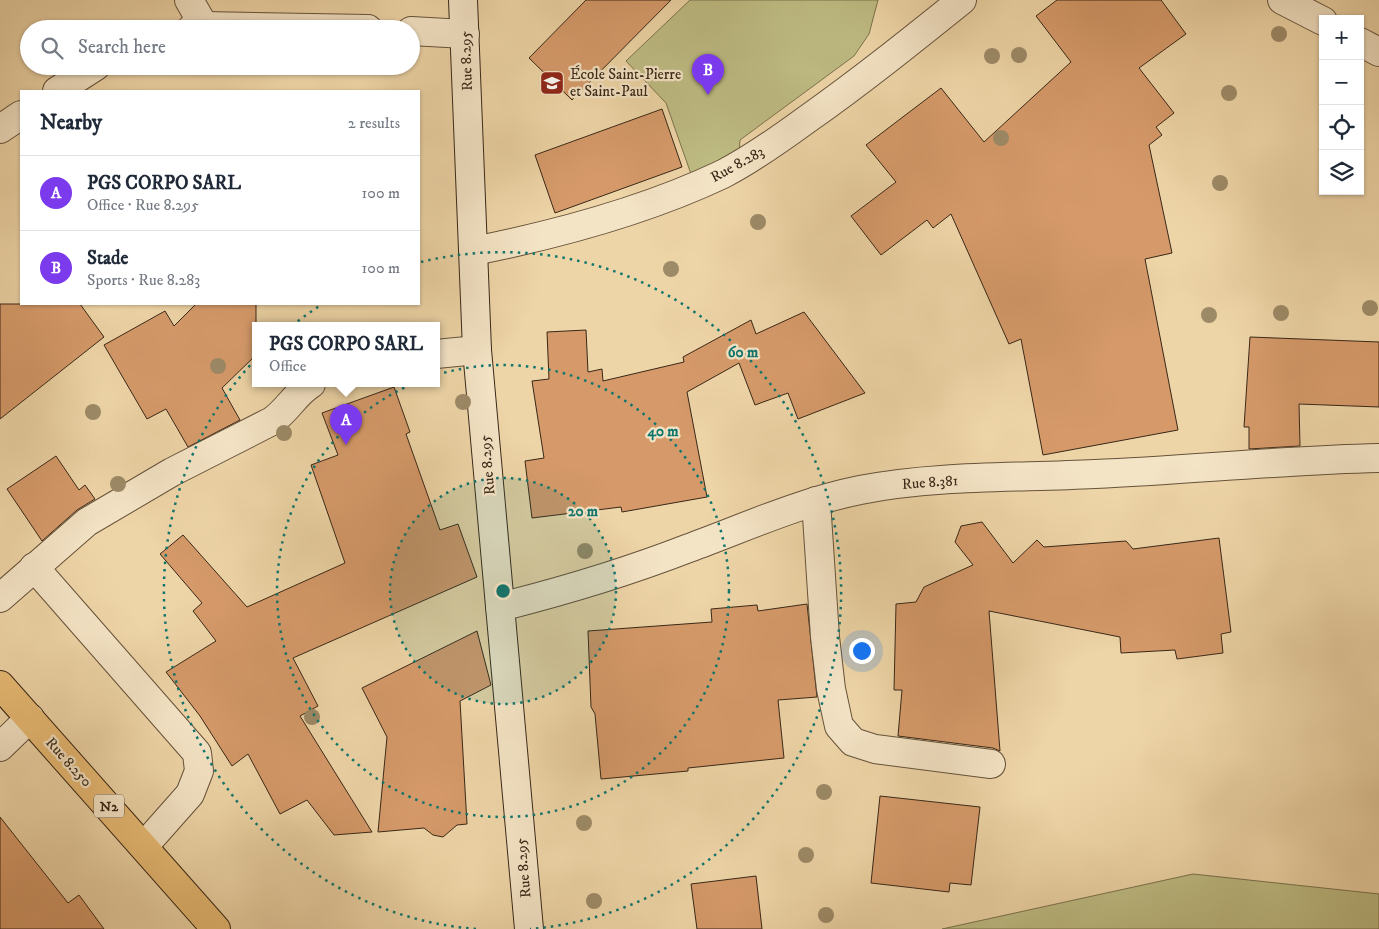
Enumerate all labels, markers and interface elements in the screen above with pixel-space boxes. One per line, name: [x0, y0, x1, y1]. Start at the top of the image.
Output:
map controls: [1319, 15, 1364, 195]
button: +: [1319, 15, 1364, 60]
search box: [20, 20, 420, 75]
street label: Rue 8.295: [456, 30, 477, 91]
icon: search: [38, 34, 66, 62]
text: Search here: [78, 36, 166, 59]
pin: B: [692, 54, 724, 95]
button: −: [1319, 60, 1364, 105]
place label: École Saint-Pierre et Saint-Paul: [570, 65, 681, 101]
school or university icon: École Saint-Pierre et Saint-Paul: [539, 70, 565, 96]
button: locate: [1319, 105, 1364, 150]
text: Nearby: [40, 110, 102, 136]
text: 2 results: [348, 113, 400, 133]
street label: Rue 8.283: [707, 142, 767, 187]
button: layers: [1319, 150, 1364, 195]
text: PGS CORPO SARL: [87, 172, 241, 195]
text: A: [51, 183, 61, 203]
text: 100 m: [362, 183, 400, 203]
text: Office · Rue 8.295: [87, 195, 199, 215]
text: Stade: [87, 247, 128, 270]
text: B: [51, 258, 61, 278]
text: 100 m: [362, 258, 400, 278]
text: Sports · Rue 8.283: [87, 270, 200, 290]
popup: [252, 322, 440, 387]
text: PGS CORPO SARL: [269, 333, 423, 356]
text: 60 m: [728, 343, 759, 362]
text: Office: [269, 356, 306, 376]
pin: A: [330, 404, 362, 445]
text: 40 m: [646, 422, 679, 441]
street label: Rue 8.295: [475, 434, 500, 496]
street label: Rue 8.381: [901, 471, 959, 494]
text: 20 m: [568, 502, 599, 521]
centre of rings: [494, 582, 512, 600]
your location: [849, 638, 875, 664]
street label: Rue 8.250: [41, 733, 96, 791]
road number: N2: [94, 794, 124, 818]
street label: Rue 8.295: [511, 837, 536, 899]

